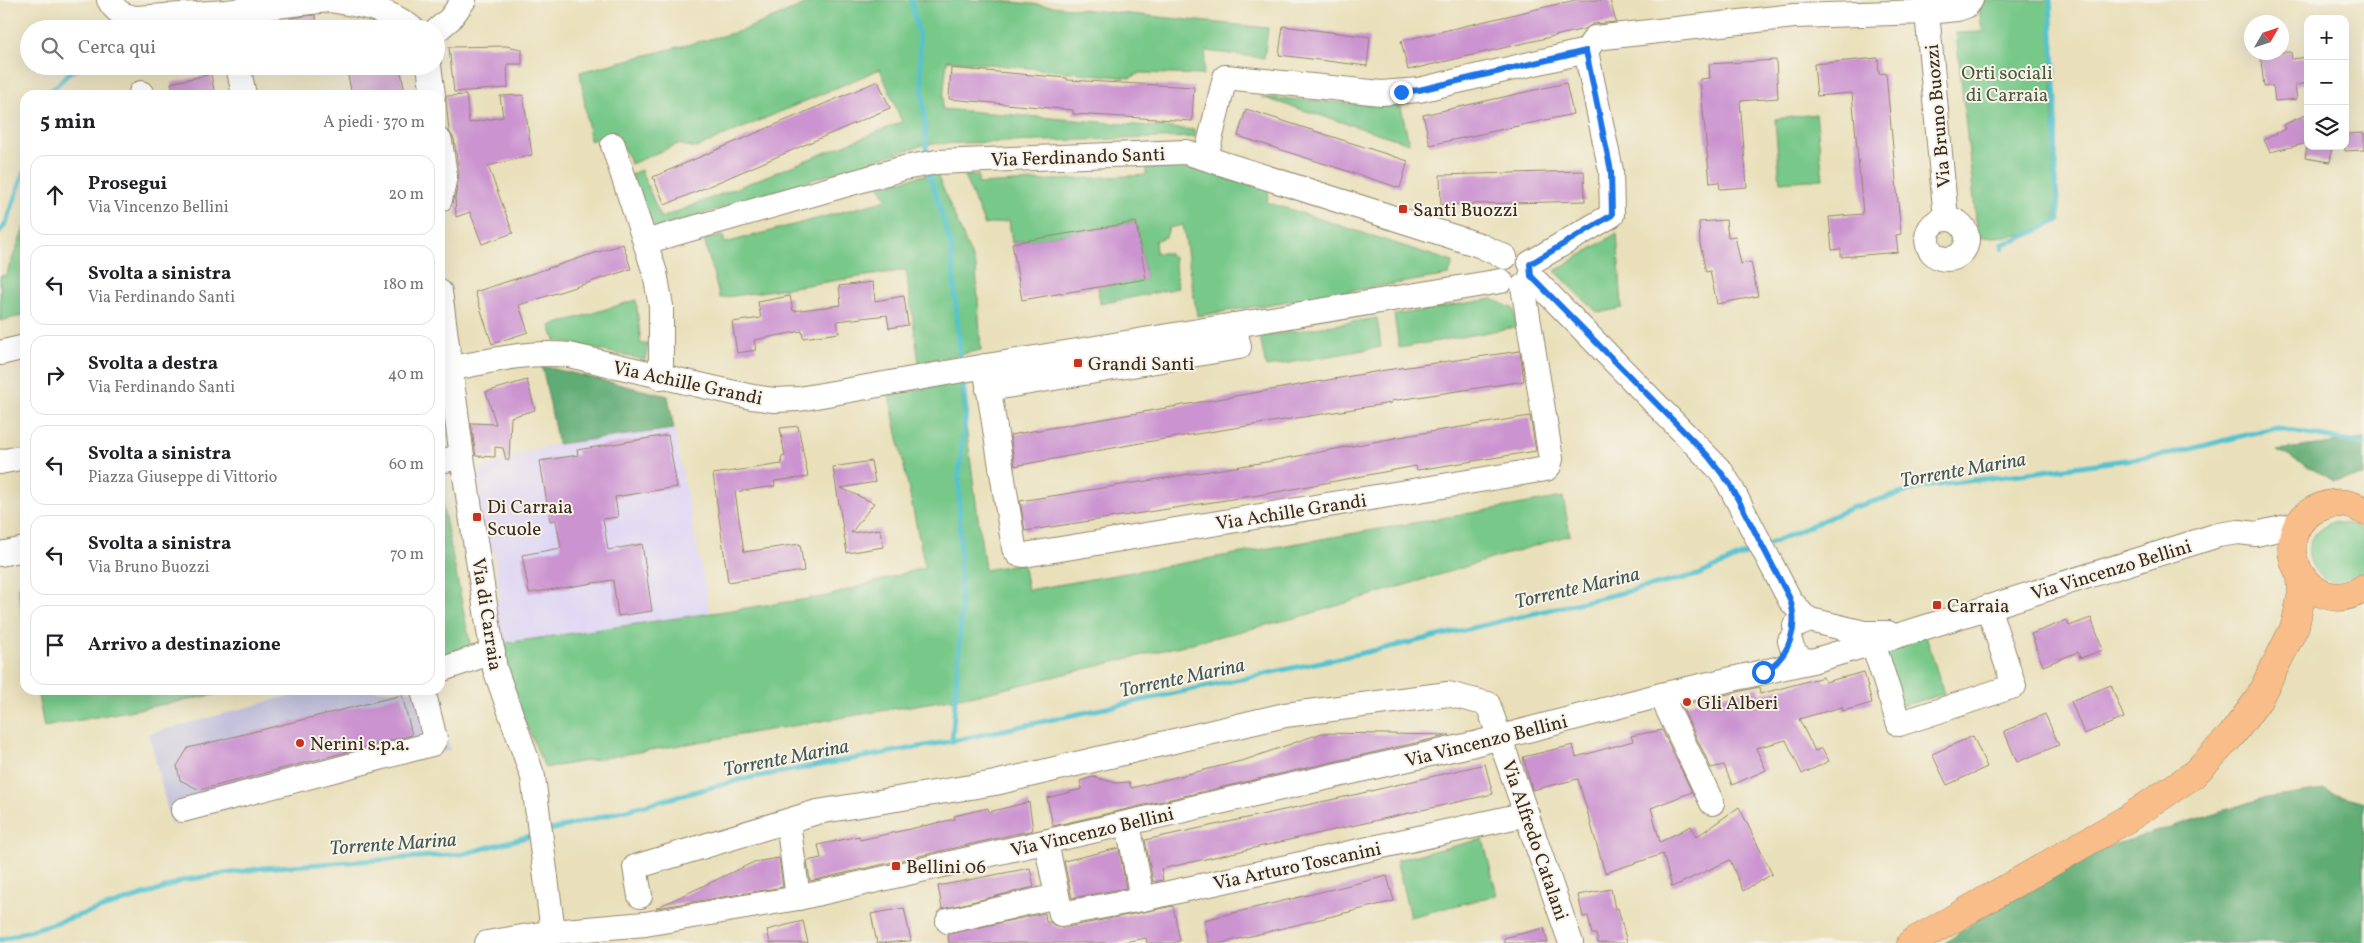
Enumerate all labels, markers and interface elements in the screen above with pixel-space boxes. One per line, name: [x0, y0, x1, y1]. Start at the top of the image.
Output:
north arrow: [2244, 15, 2289, 60]
map controls: [2304, 15, 2349, 150]
button: +: [2304, 15, 2349, 60]
search box: [20, 20, 445, 75]
icon: search: [38, 34, 66, 62]
text: Cerca qui: [78, 35, 156, 61]
street label: Via Bruno Buozzi: [1920, 43, 1958, 189]
button: −: [2304, 60, 2349, 105]
park label: Orti sociali di Carraia: [1961, 61, 2053, 109]
route end: [1390, 81, 1413, 104]
button: layers: [2304, 105, 2349, 150]
text: 5 min: [40, 108, 96, 137]
text: A piedi · 370 m: [323, 112, 425, 134]
street label: Via Ferdinando Santi: [990, 142, 1166, 174]
text: Prosegui: [88, 171, 167, 197]
icon: ahead: [41, 181, 69, 209]
text: 20 m: [389, 184, 424, 206]
text: Via Vincenzo Bellini: [88, 197, 229, 219]
place label: Santi Buozzi: [1413, 198, 1518, 224]
marker: Santi Buozzi: [1397, 203, 1409, 215]
text: Svolta a sinistra: [88, 261, 231, 287]
icon: left: [41, 271, 69, 299]
text: 180 m: [383, 274, 424, 296]
text: Via Ferdinando Santi: [88, 287, 235, 309]
text: Svolta a destra: [88, 351, 218, 377]
place label: Grandi Santi: [1088, 352, 1195, 378]
street label: Via Achille Grandi: [610, 355, 765, 413]
marker: Grandi Santi: [1072, 357, 1084, 369]
icon: right: [41, 361, 69, 389]
text: 40 m: [388, 364, 424, 386]
text: Via Ferdinando Santi: [88, 377, 235, 399]
text: Svolta a sinistra: [88, 441, 231, 467]
water label: Torrente Marina: [1898, 446, 2029, 496]
icon: left: [41, 451, 69, 479]
text: 60 m: [389, 454, 424, 476]
text: Piazza Giuseppe di Vittorio: [88, 467, 277, 489]
street label: Via Achille Grandi: [1214, 488, 1369, 538]
place label: Di Carraia Scuole: [487, 495, 573, 543]
marker: Di Carraia Scuole: [471, 511, 483, 523]
text: Svolta a sinistra: [88, 531, 231, 557]
street label: Via Vincenzo Bellini: [2028, 534, 2195, 608]
icon: left: [41, 541, 69, 569]
text: 70 m: [390, 544, 424, 566]
street label: Via di Carraia: [464, 556, 508, 673]
text: Via Bruno Buozzi: [88, 557, 209, 579]
water label: Torrente Marina: [1512, 561, 1643, 617]
place label: Carraia: [1947, 594, 2009, 620]
marker: Carraia: [1931, 599, 1943, 611]
icon: arrive: [41, 631, 69, 659]
text: Arrivo a destinazione: [88, 632, 281, 658]
water label: Torrente Marina: [1117, 652, 1248, 706]
route start: [1752, 661, 1775, 684]
place label: Gli Alberi: [1697, 691, 1779, 717]
marker: Gli Alberi: [1681, 696, 1693, 708]
street label: Via Vincenzo Bellini: [1402, 709, 1571, 775]
place label: Nerini s.p.a.: [310, 732, 409, 758]
water label: Torrente Marina: [721, 733, 852, 785]
marker: Nerini s.p.a.: [294, 737, 306, 749]
street label: Via Alfredo Catalani: [1494, 757, 1574, 925]
street label: Via Vincenzo Bellini: [1008, 801, 1177, 864]
water label: Torrente Marina: [329, 827, 458, 863]
street label: Via Arturo Toscanini: [1211, 836, 1384, 897]
place label: Bellini 06: [906, 855, 986, 881]
marker: Bellini 06: [890, 860, 902, 872]

